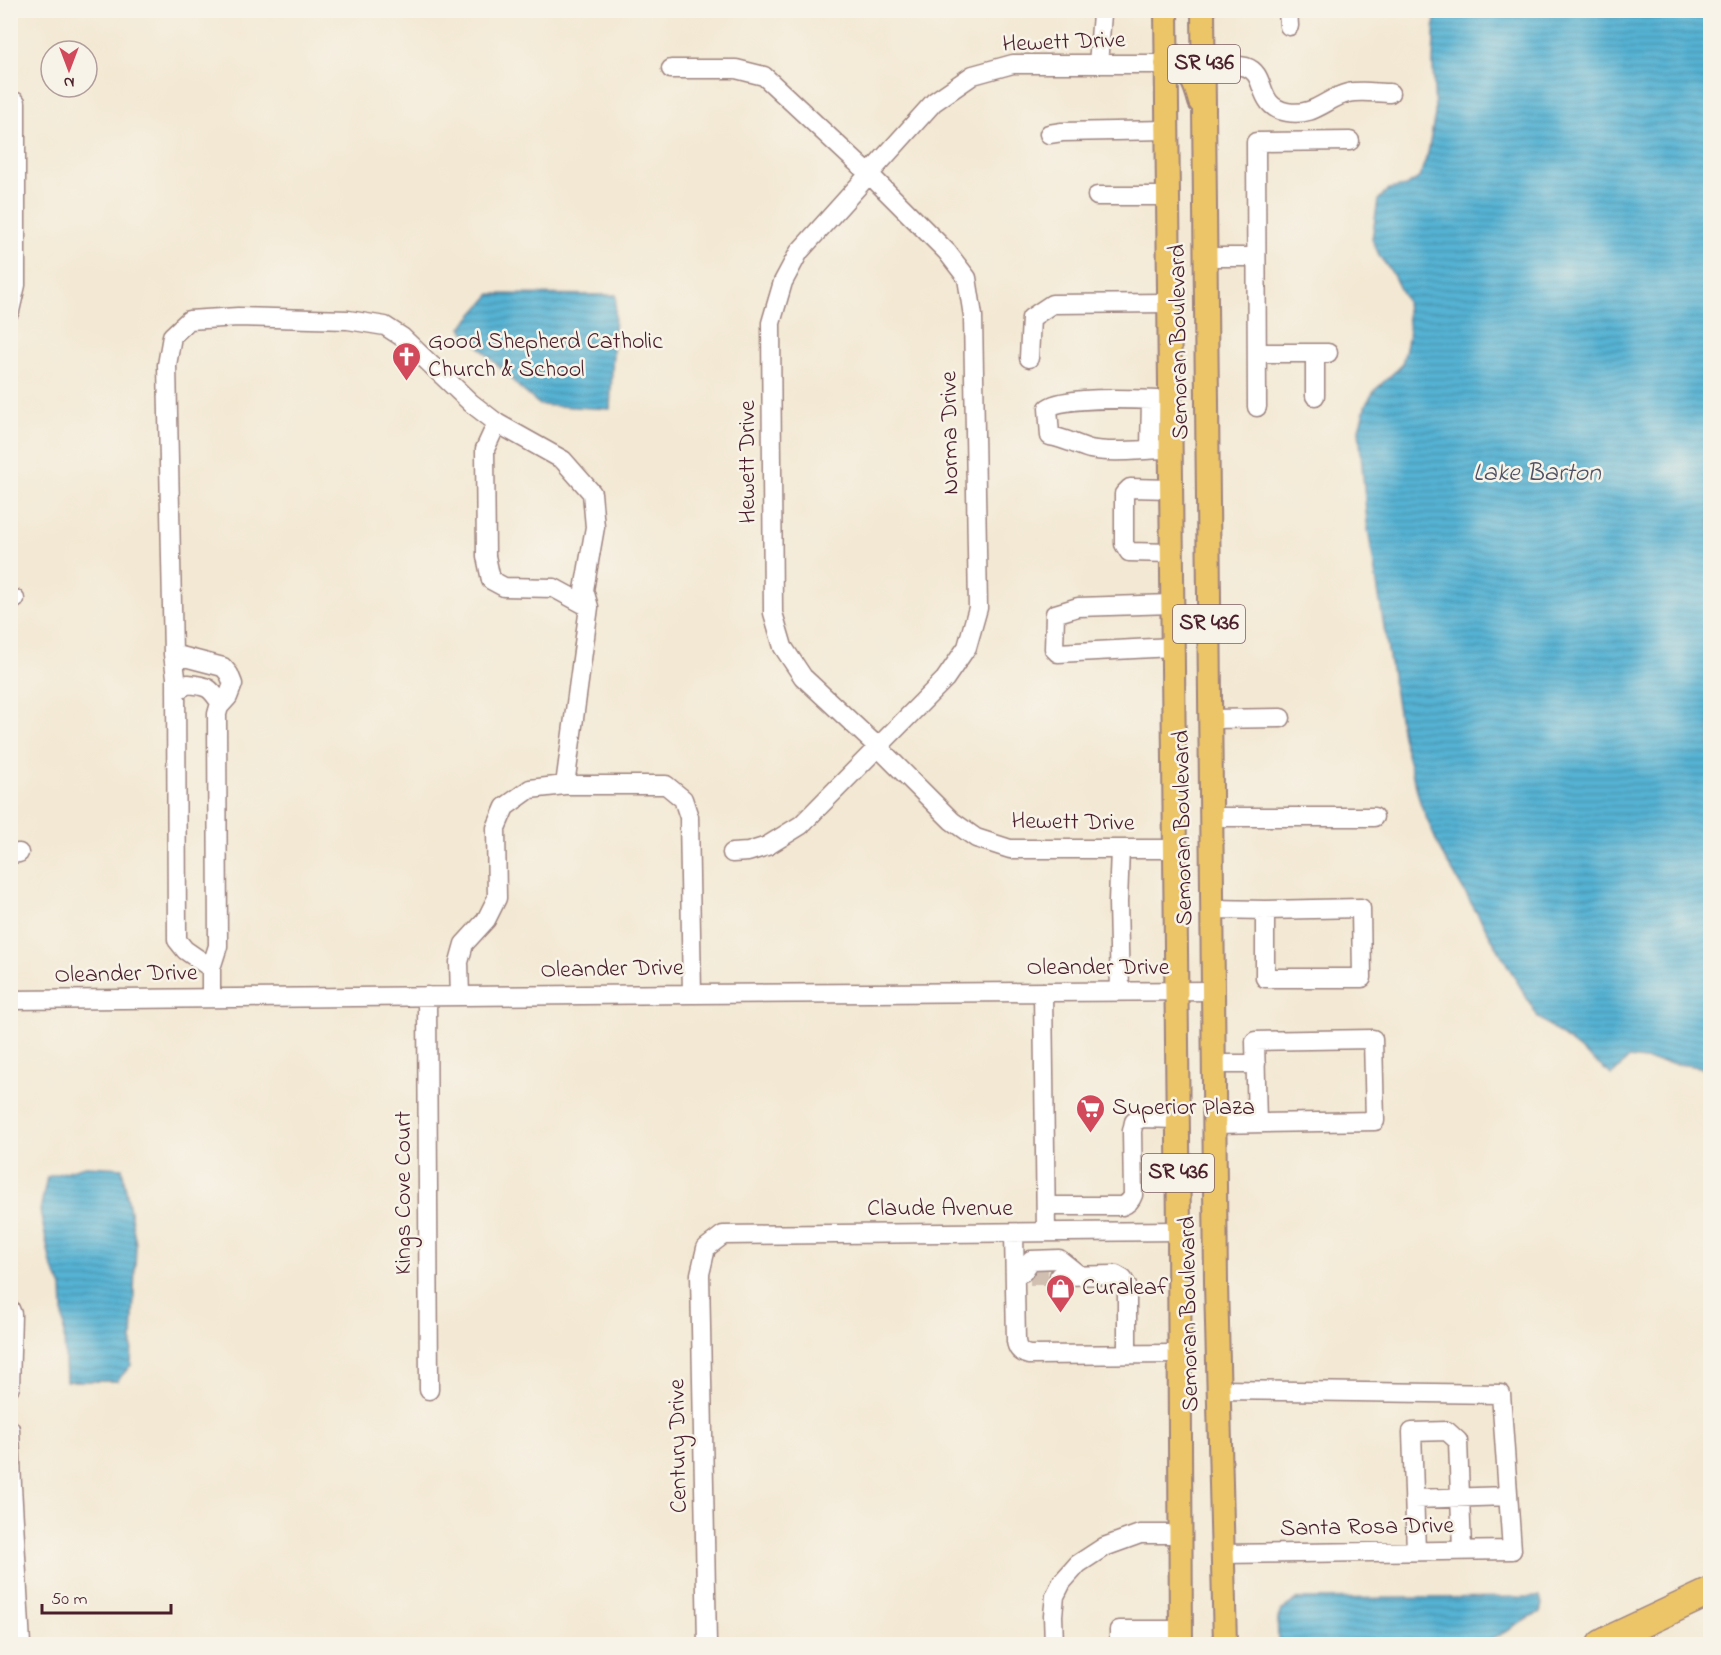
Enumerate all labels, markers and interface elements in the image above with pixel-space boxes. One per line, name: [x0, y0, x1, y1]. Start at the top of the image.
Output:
street label: Hewett Drive: [1002, 23, 1127, 63]
north arrow: [39, 39, 99, 99]
road number: SR 436: [1168, 45, 1240, 83]
text: N: [63, 70, 74, 94]
street label: Semoran Boulevard: [1161, 243, 1199, 440]
place label: Good Shepherd Catholic Church & School: [428, 325, 663, 388]
church icon: Good Shepherd Catholic Church & School: [391, 340, 423, 382]
street label: Norma Drive: [932, 371, 970, 495]
street label: Hewett Drive: [731, 400, 766, 524]
water label: Lake Barton: [1473, 455, 1602, 493]
road number: SR 436: [1173, 605, 1245, 643]
street label: Semoran Boulevard: [1165, 729, 1203, 926]
street label: Hewett Drive: [1011, 804, 1135, 842]
street label: Oleander Drive: [540, 951, 684, 989]
street label: Oleander Drive: [1026, 951, 1170, 986]
street label: Oleander Drive: [54, 956, 198, 994]
place label: Superior Plaza: [1112, 1091, 1255, 1126]
supermarket icon: Superior Plaza: [1075, 1092, 1107, 1134]
street label: Kings Cove Court: [387, 1111, 422, 1275]
road number: SR 436: [1142, 1154, 1214, 1192]
street label: Claude Avenue: [867, 1192, 1013, 1227]
street label: Semoran Boulevard: [1171, 1215, 1209, 1412]
place label: Curaleaf: [1082, 1271, 1169, 1306]
shop icon: Curaleaf: [1045, 1272, 1077, 1314]
street label: Century Drive: [660, 1378, 699, 1513]
street label: Santa Rosa Drive: [1280, 1509, 1455, 1547]
scale bar: [42, 1577, 171, 1615]
text: 50 m: [51, 1587, 88, 1613]

